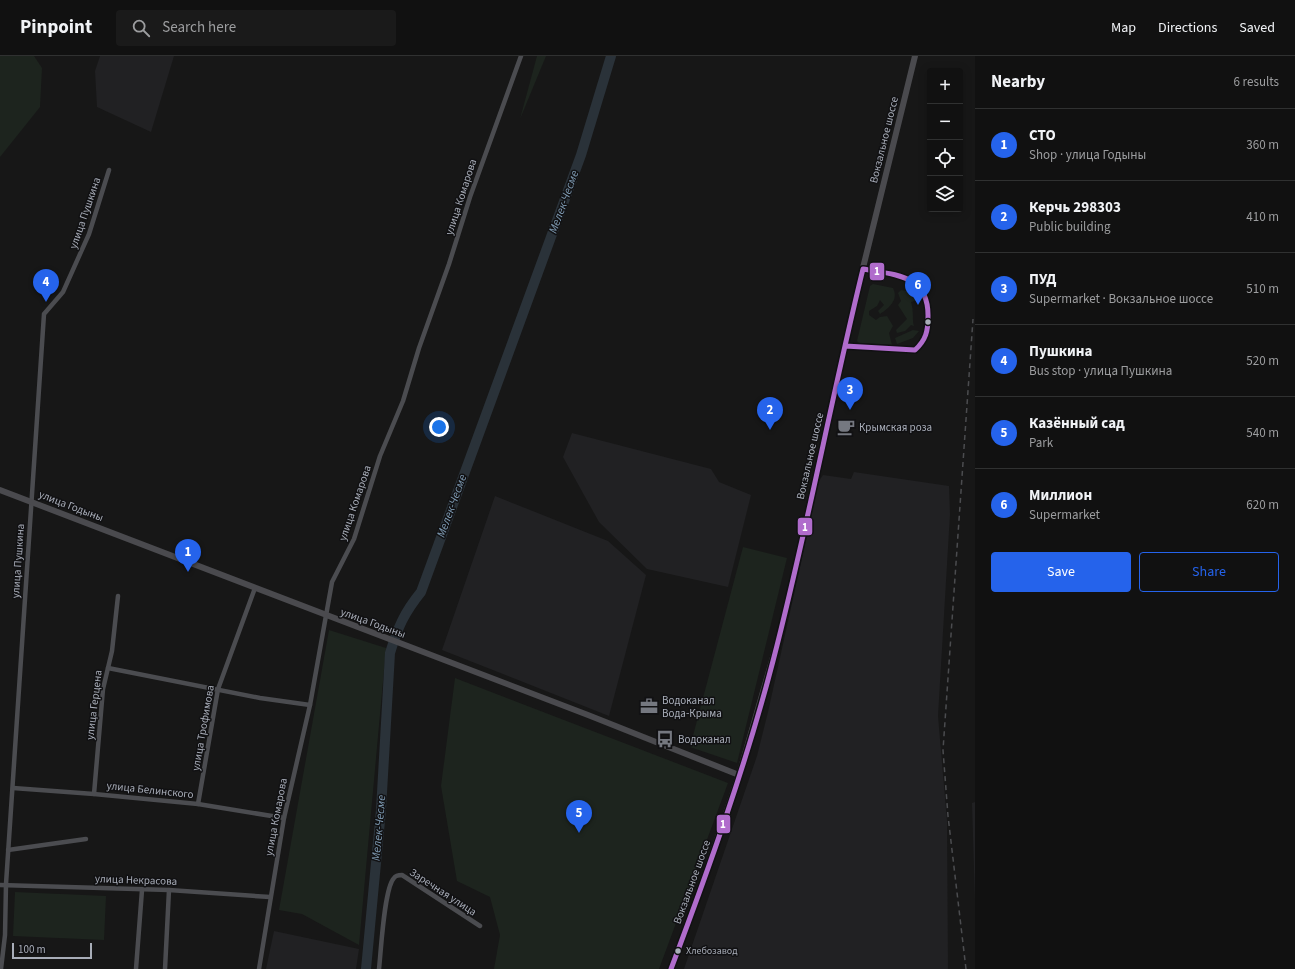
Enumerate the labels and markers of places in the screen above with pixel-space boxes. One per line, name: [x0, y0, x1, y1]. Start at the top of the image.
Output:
pin: 4: [33, 269, 59, 302]
pin: 6: [905, 272, 931, 305]
unlabelled marker: [923, 317, 933, 327]
pin: 3: [837, 377, 863, 410]
pin: 2: [757, 397, 783, 430]
cafe icon: Крымская роза: [836, 417, 856, 437]
place label: Крымская роза: [859, 420, 932, 435]
pin: 1: [175, 539, 201, 572]
place label: Водоканал Вода-Крыма: [662, 693, 722, 721]
office icon: Водоканал Вода-Крыма: [639, 696, 659, 716]
bus stop icon: Водоканал: [655, 729, 675, 749]
place label: Водоканал: [678, 732, 731, 747]
pin: 5: [566, 800, 592, 833]
place label: Хлебозавод: [686, 944, 738, 958]
marker: Хлебозавод: [673, 946, 683, 956]

